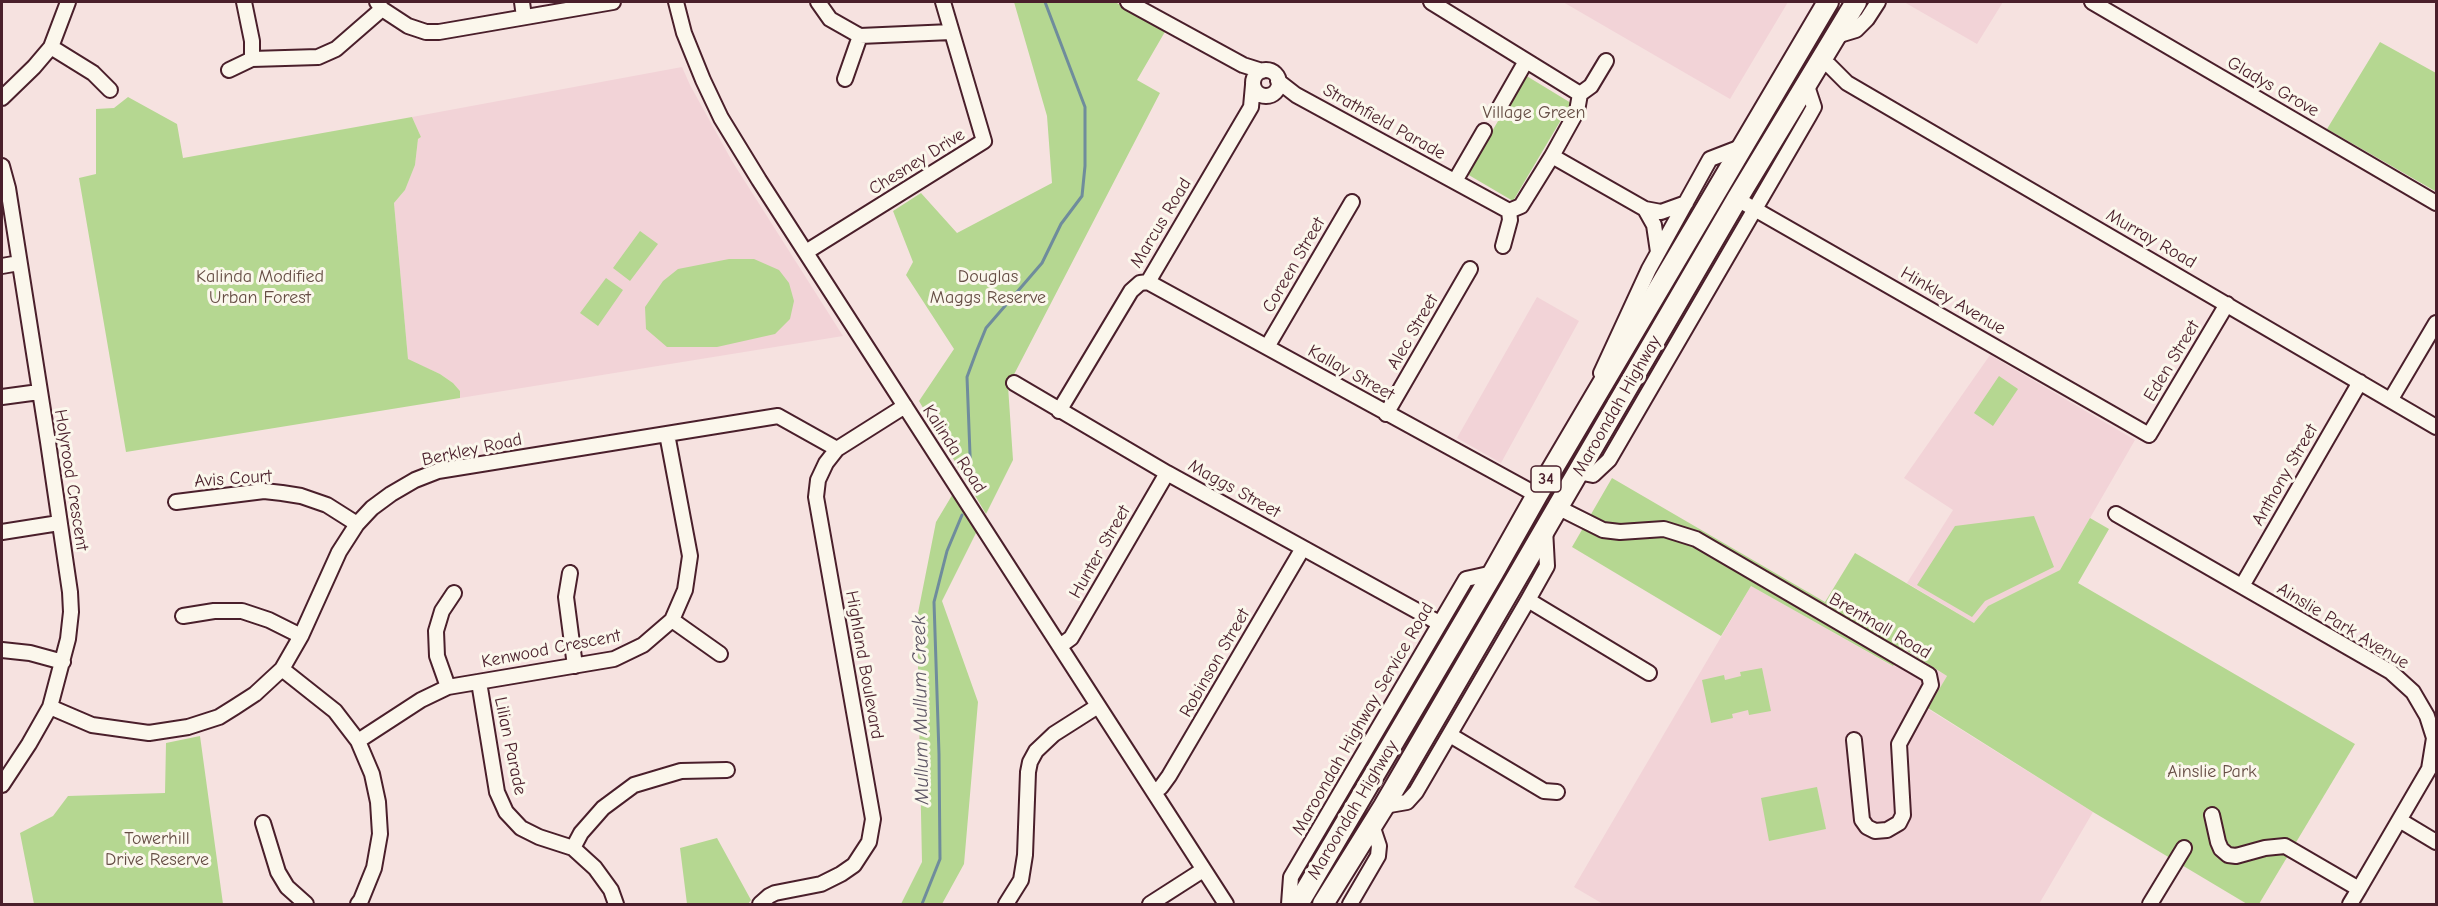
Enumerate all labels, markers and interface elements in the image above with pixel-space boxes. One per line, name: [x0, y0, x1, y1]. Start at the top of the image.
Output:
street label: Gladys Grove: [2223, 52, 2323, 122]
street label: Strathfield Parade: [1319, 79, 1449, 165]
park label: Village Green: [1482, 102, 1586, 124]
street label: Chesney Drive: [865, 124, 969, 200]
street label: Marcus Road: [1126, 174, 1196, 272]
street label: Murray Road: [2102, 205, 2200, 273]
street label: Coreen Street: [1258, 214, 1330, 316]
street label: Hinkley Avenue: [1897, 262, 2009, 340]
park label: Kalinda Modified Urban Forest: [196, 266, 324, 308]
park label: Douglas Maggs Reserve: [930, 266, 1046, 308]
street label: Alec Street: [1383, 291, 1443, 373]
street label: Eden Street: [2139, 317, 2205, 405]
street label: Maroondah Highway: [1568, 332, 1666, 480]
street label: Kallay Street: [1304, 340, 1398, 406]
street label: Kalinda Road: [917, 401, 991, 497]
street label: Holyrood Crescent: [49, 408, 93, 552]
street label: Anthony Street: [2247, 420, 2323, 530]
street label: Berkley Road: [420, 429, 524, 471]
street label: Maggs Street: [1184, 455, 1284, 523]
street label: Avis Court: [194, 466, 272, 492]
road number: 34: [1531, 466, 1561, 492]
street label: Hunter Street: [1065, 502, 1135, 602]
street label: Ainslie Park Avenue: [2273, 578, 2413, 674]
street label: Brentnall Road: [1825, 588, 1935, 664]
street label: Highland Boulevard: [840, 589, 888, 741]
street label: Maroondah Highway Service Road: [1287, 599, 1439, 839]
street label: Robinson Street: [1175, 605, 1255, 721]
water label: Mullum Mullum Creek: [907, 615, 935, 805]
street label: Kenwood Crescent: [480, 625, 622, 673]
street label: Lilian Parade: [489, 695, 531, 797]
street label: Maroondah Highway: [1303, 736, 1403, 884]
park label: Ainslie Park: [2167, 761, 2257, 783]
park label: Towerhill Drive Reserve: [105, 828, 209, 870]

